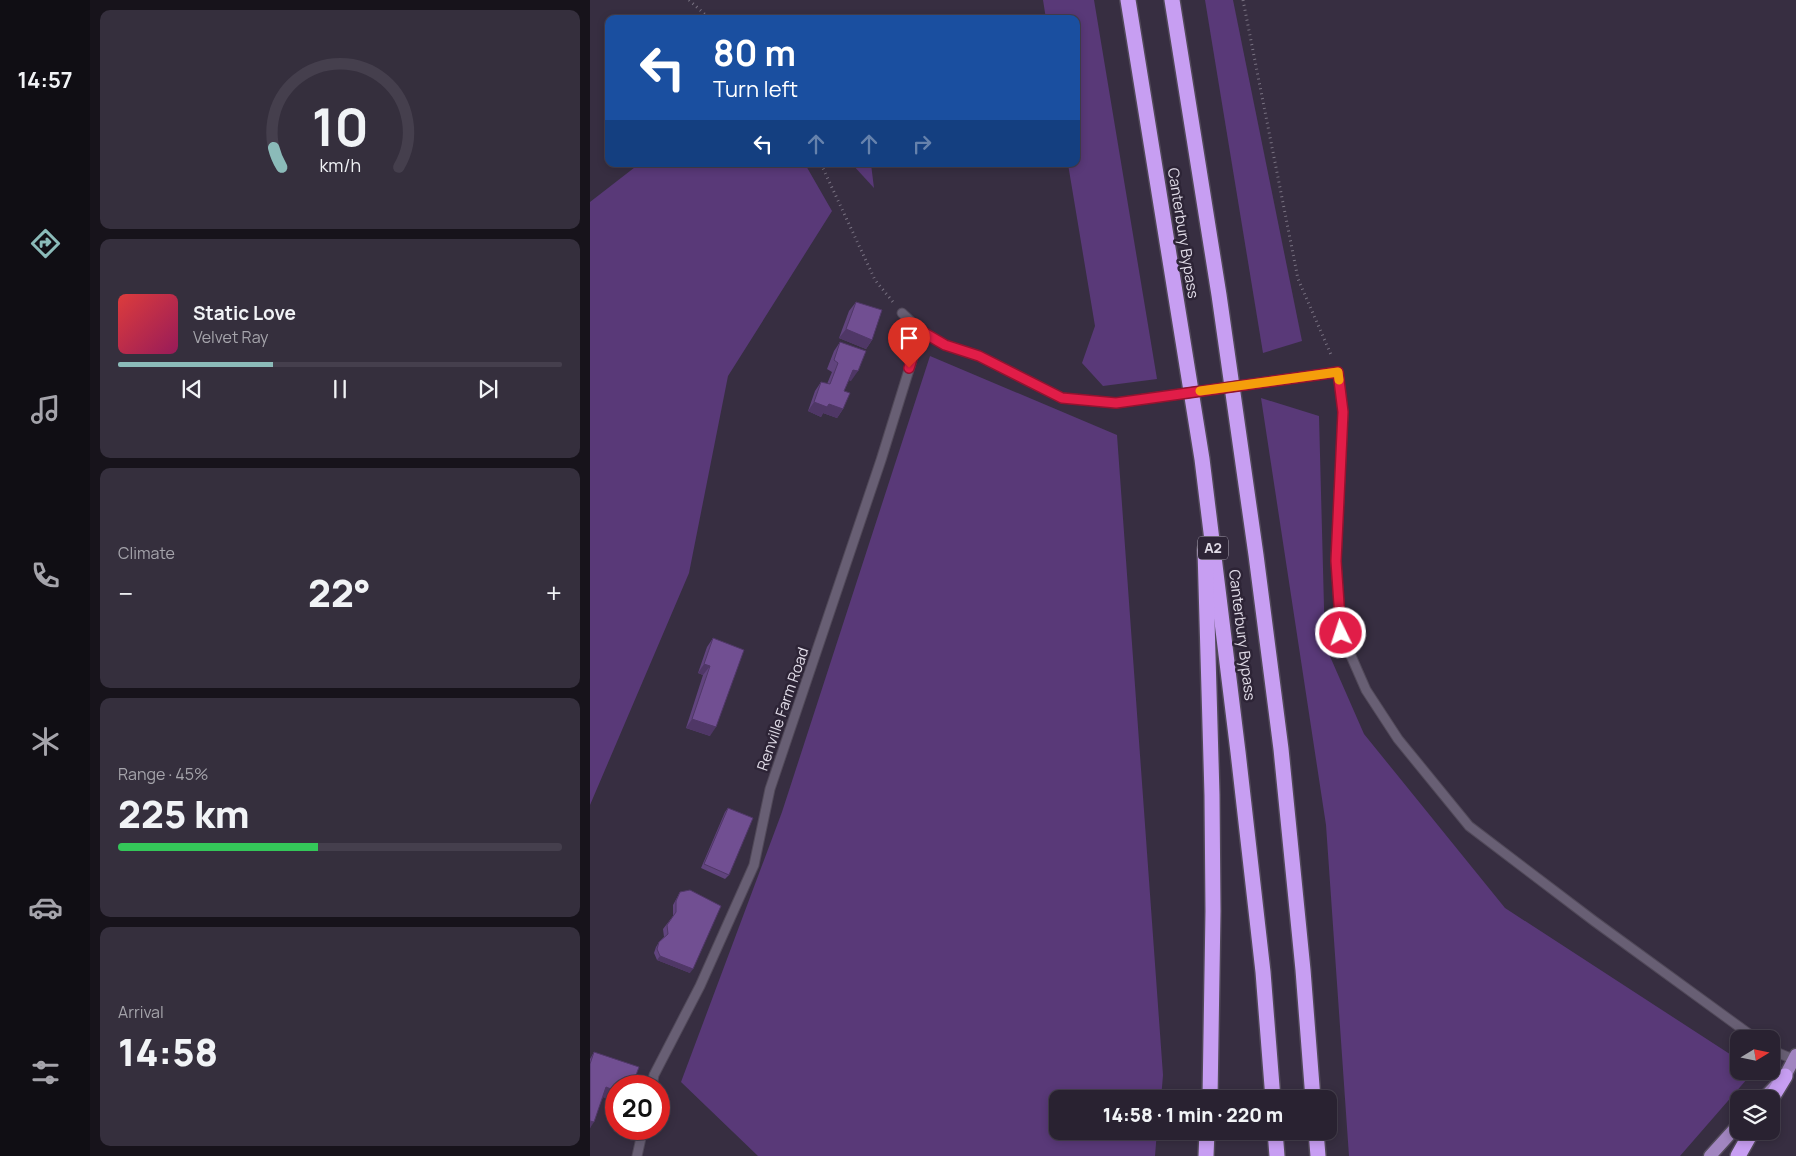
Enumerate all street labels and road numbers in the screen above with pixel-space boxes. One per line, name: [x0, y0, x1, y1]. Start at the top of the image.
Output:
street label: Canterbury Bypass: [1163, 166, 1204, 300]
road number: A2: [1198, 536, 1228, 560]
street label: Canterbury Bypass: [1224, 568, 1261, 702]
street label: Renville Farm Road: [752, 644, 813, 773]

